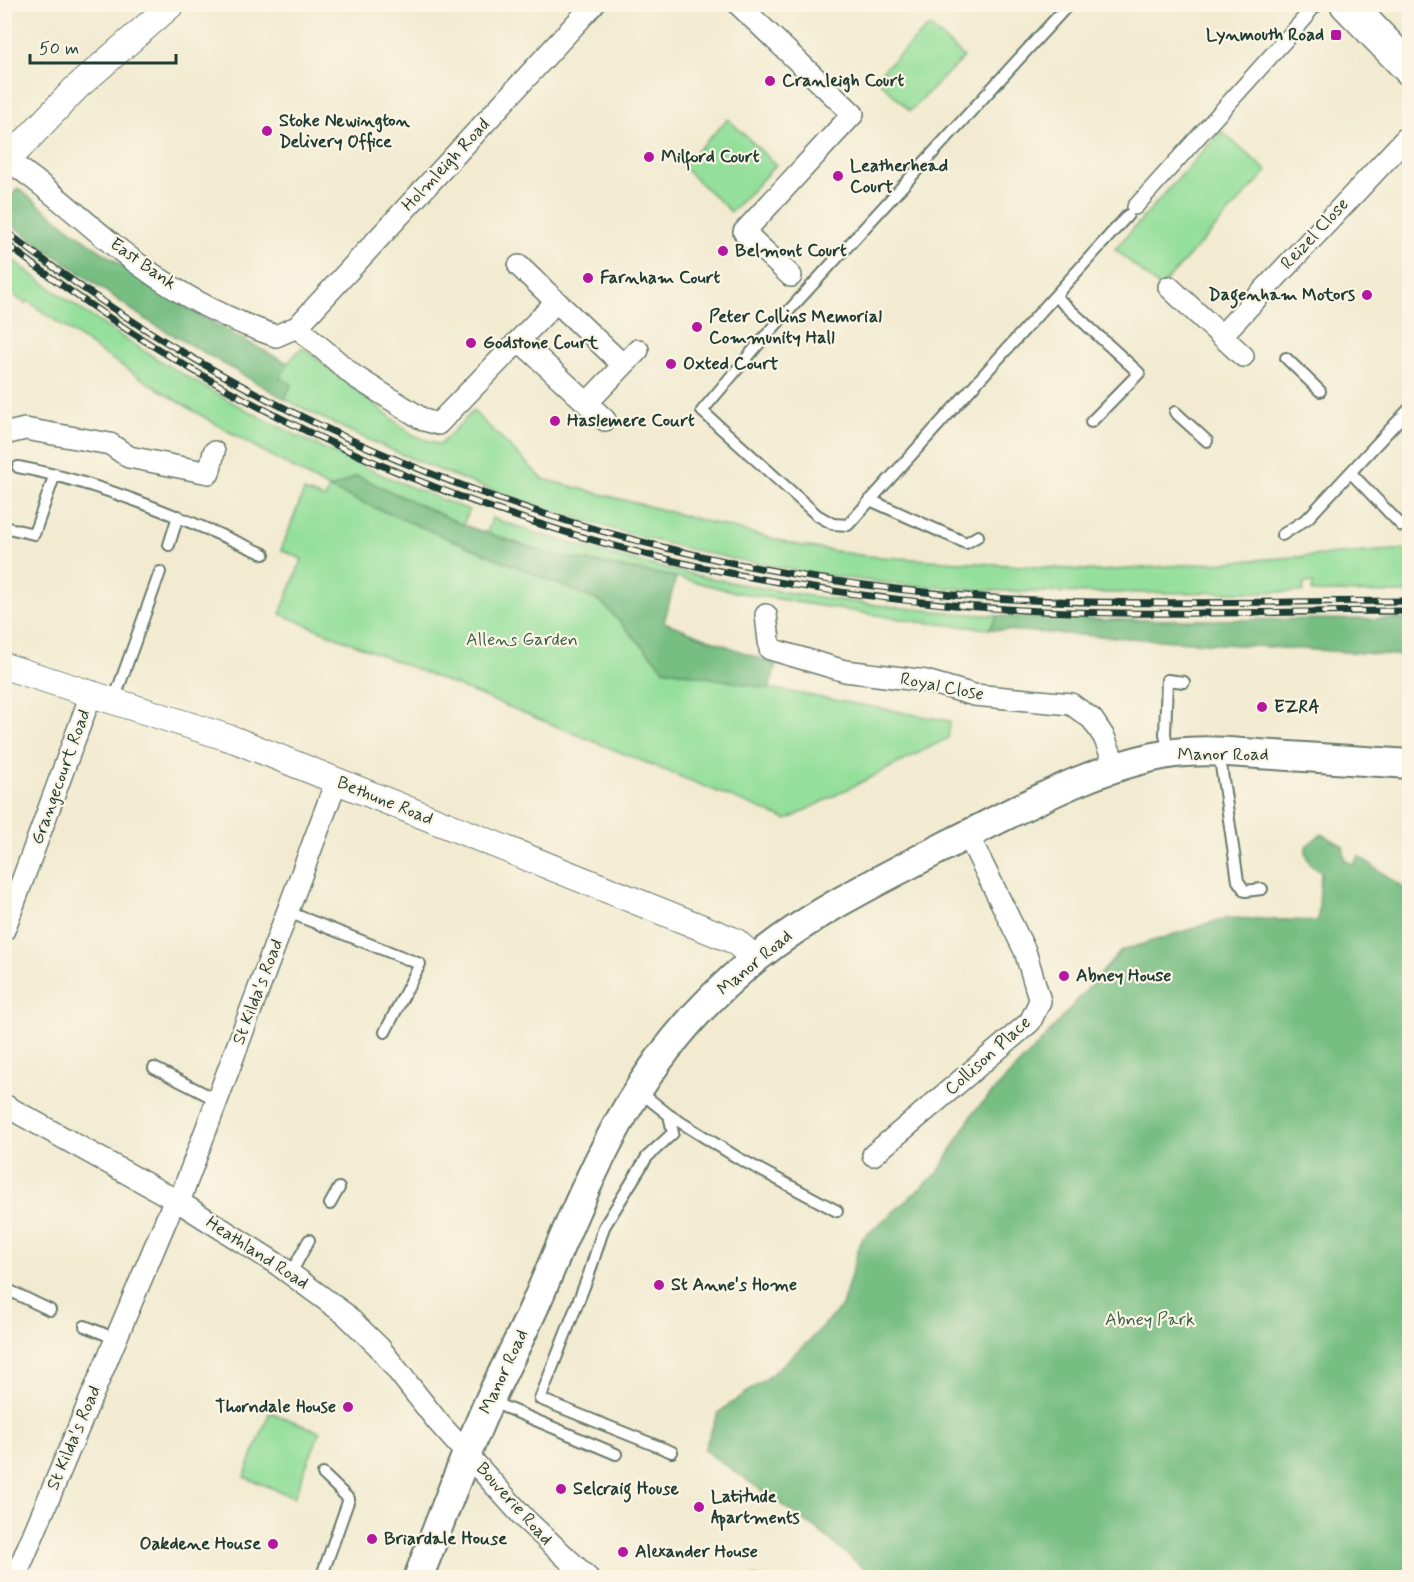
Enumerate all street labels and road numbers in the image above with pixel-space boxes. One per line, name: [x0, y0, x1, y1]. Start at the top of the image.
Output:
street label: Holmleigh Road: [396, 113, 496, 217]
street label: Reizel Close: [1276, 193, 1354, 275]
street label: East Bank: [105, 232, 181, 296]
street label: Royal Close: [898, 667, 986, 707]
street label: Grangecourt Road: [25, 706, 97, 848]
street label: Manor Road: [1178, 743, 1268, 767]
street label: Bethune Road: [333, 771, 437, 831]
street label: Manor Road: [712, 925, 798, 1001]
street label: St Kilda's Road: [227, 936, 289, 1048]
street label: Collison Place: [940, 1011, 1036, 1101]
street label: Heathland Road: [201, 1211, 313, 1295]
street label: Manor Road: [474, 1326, 534, 1418]
street label: St Kilda's Road: [41, 1382, 107, 1494]
street label: Bouverie Road: [470, 1457, 558, 1551]

